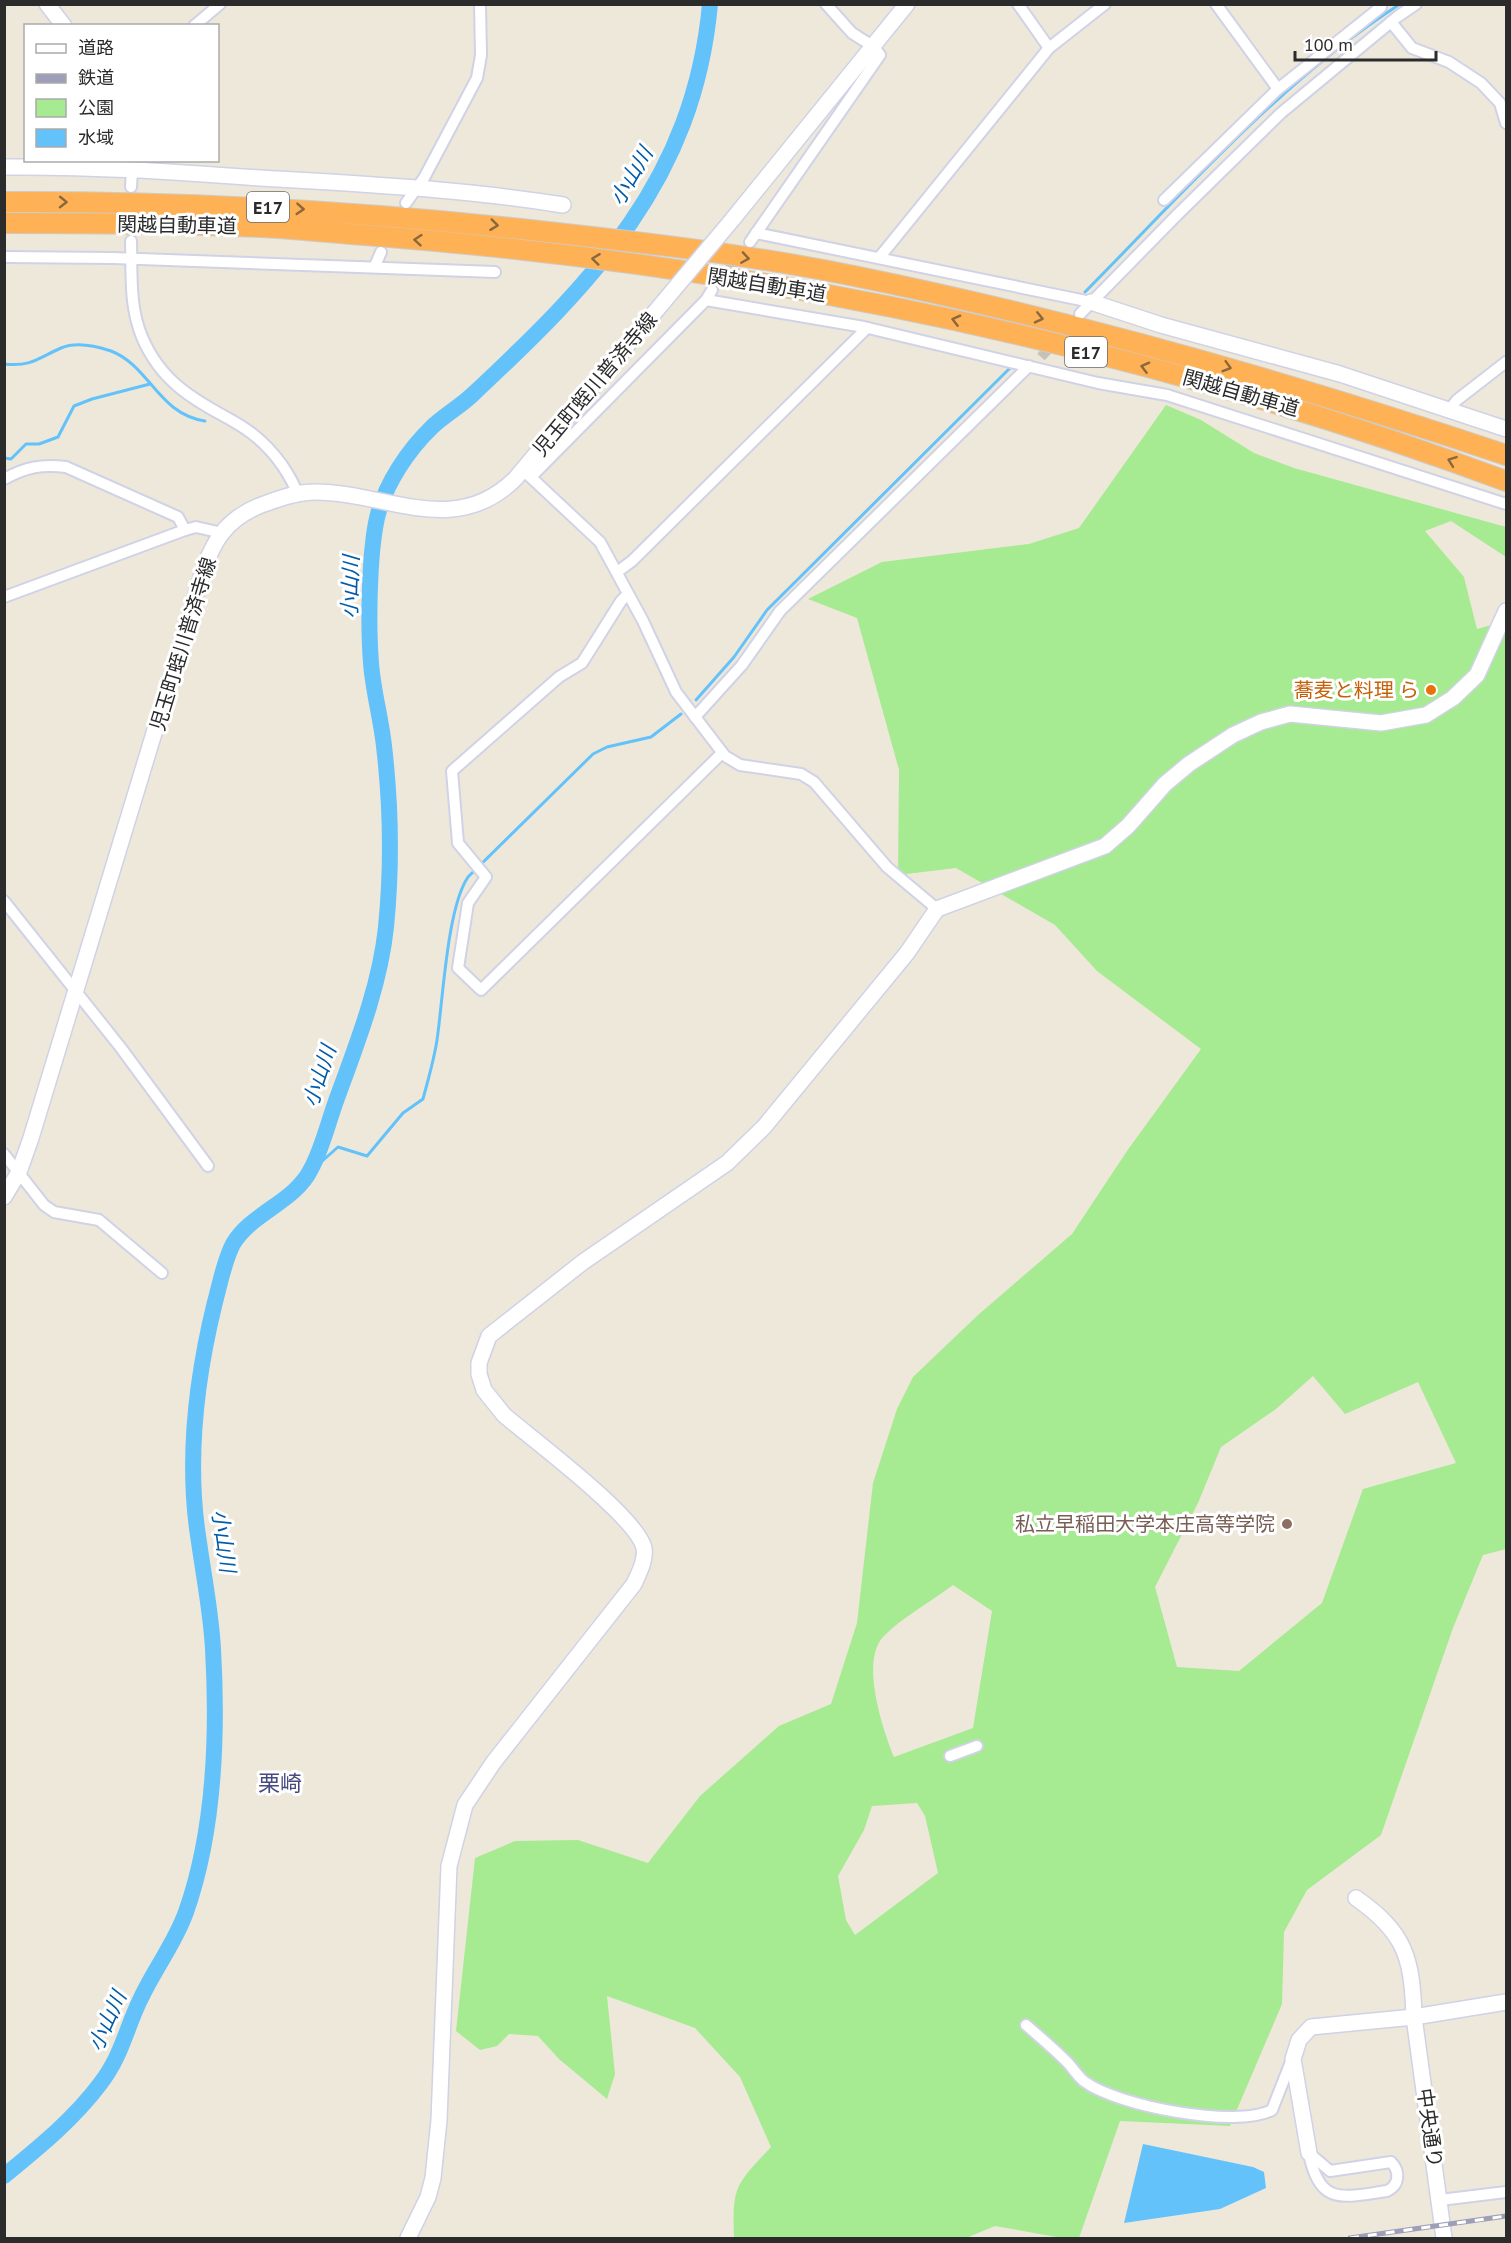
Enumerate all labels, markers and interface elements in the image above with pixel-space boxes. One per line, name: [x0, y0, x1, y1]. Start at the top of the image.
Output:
legend: [24, 24, 219, 162]
scale bar: [1295, 24, 1436, 62]
text: 100 m: [1304, 33, 1353, 56]
text: 道路: [78, 36, 114, 59]
text: 鉄道: [78, 66, 114, 89]
text: 公園: [78, 96, 114, 119]
text: 水域: [78, 126, 114, 149]
water label: 小山川: [604, 140, 659, 210]
road number: E17: [247, 192, 289, 222]
one-way arrow: [58, 196, 67, 208]
one-way arrow: [295, 202, 304, 215]
street label: 関越自動車道: [117, 211, 237, 239]
one-way arrow: [490, 219, 499, 231]
one-way arrow: [413, 234, 422, 247]
one-way arrow: [740, 251, 750, 263]
one-way arrow: [591, 254, 600, 266]
street label: 関越自動車道: [706, 263, 828, 307]
street label: 児玉町蛭川普済寺線: [527, 307, 663, 461]
one-way arrow: [1034, 310, 1044, 323]
one-way arrow: [951, 315, 961, 328]
road number: E17: [1065, 337, 1107, 367]
one-way arrow: [1221, 360, 1232, 372]
one-way arrow: [1140, 361, 1150, 374]
street label: 関越自動車道: [1180, 364, 1302, 422]
one-way arrow: [1447, 456, 1458, 468]
water label: 小山川: [335, 553, 365, 619]
street label: 児玉町蛭川普済寺線: [144, 554, 222, 734]
place label: 蕎麦と料理 ら: [1294, 677, 1419, 703]
marker: 蕎麦と料理 ら: [1424, 683, 1438, 697]
water label: 小山川: [296, 1040, 342, 1110]
water label: 小山川: [206, 1508, 242, 1576]
place label: 私立早稲田大学本庄高等学院: [1015, 1511, 1275, 1537]
marker: 私立早稲田大学本庄高等学院: [1280, 1517, 1294, 1531]
district label: 栗崎: [258, 1769, 302, 1797]
water label: 小山川: [82, 1985, 133, 2055]
street label: 中央通り: [1412, 2087, 1448, 2169]

